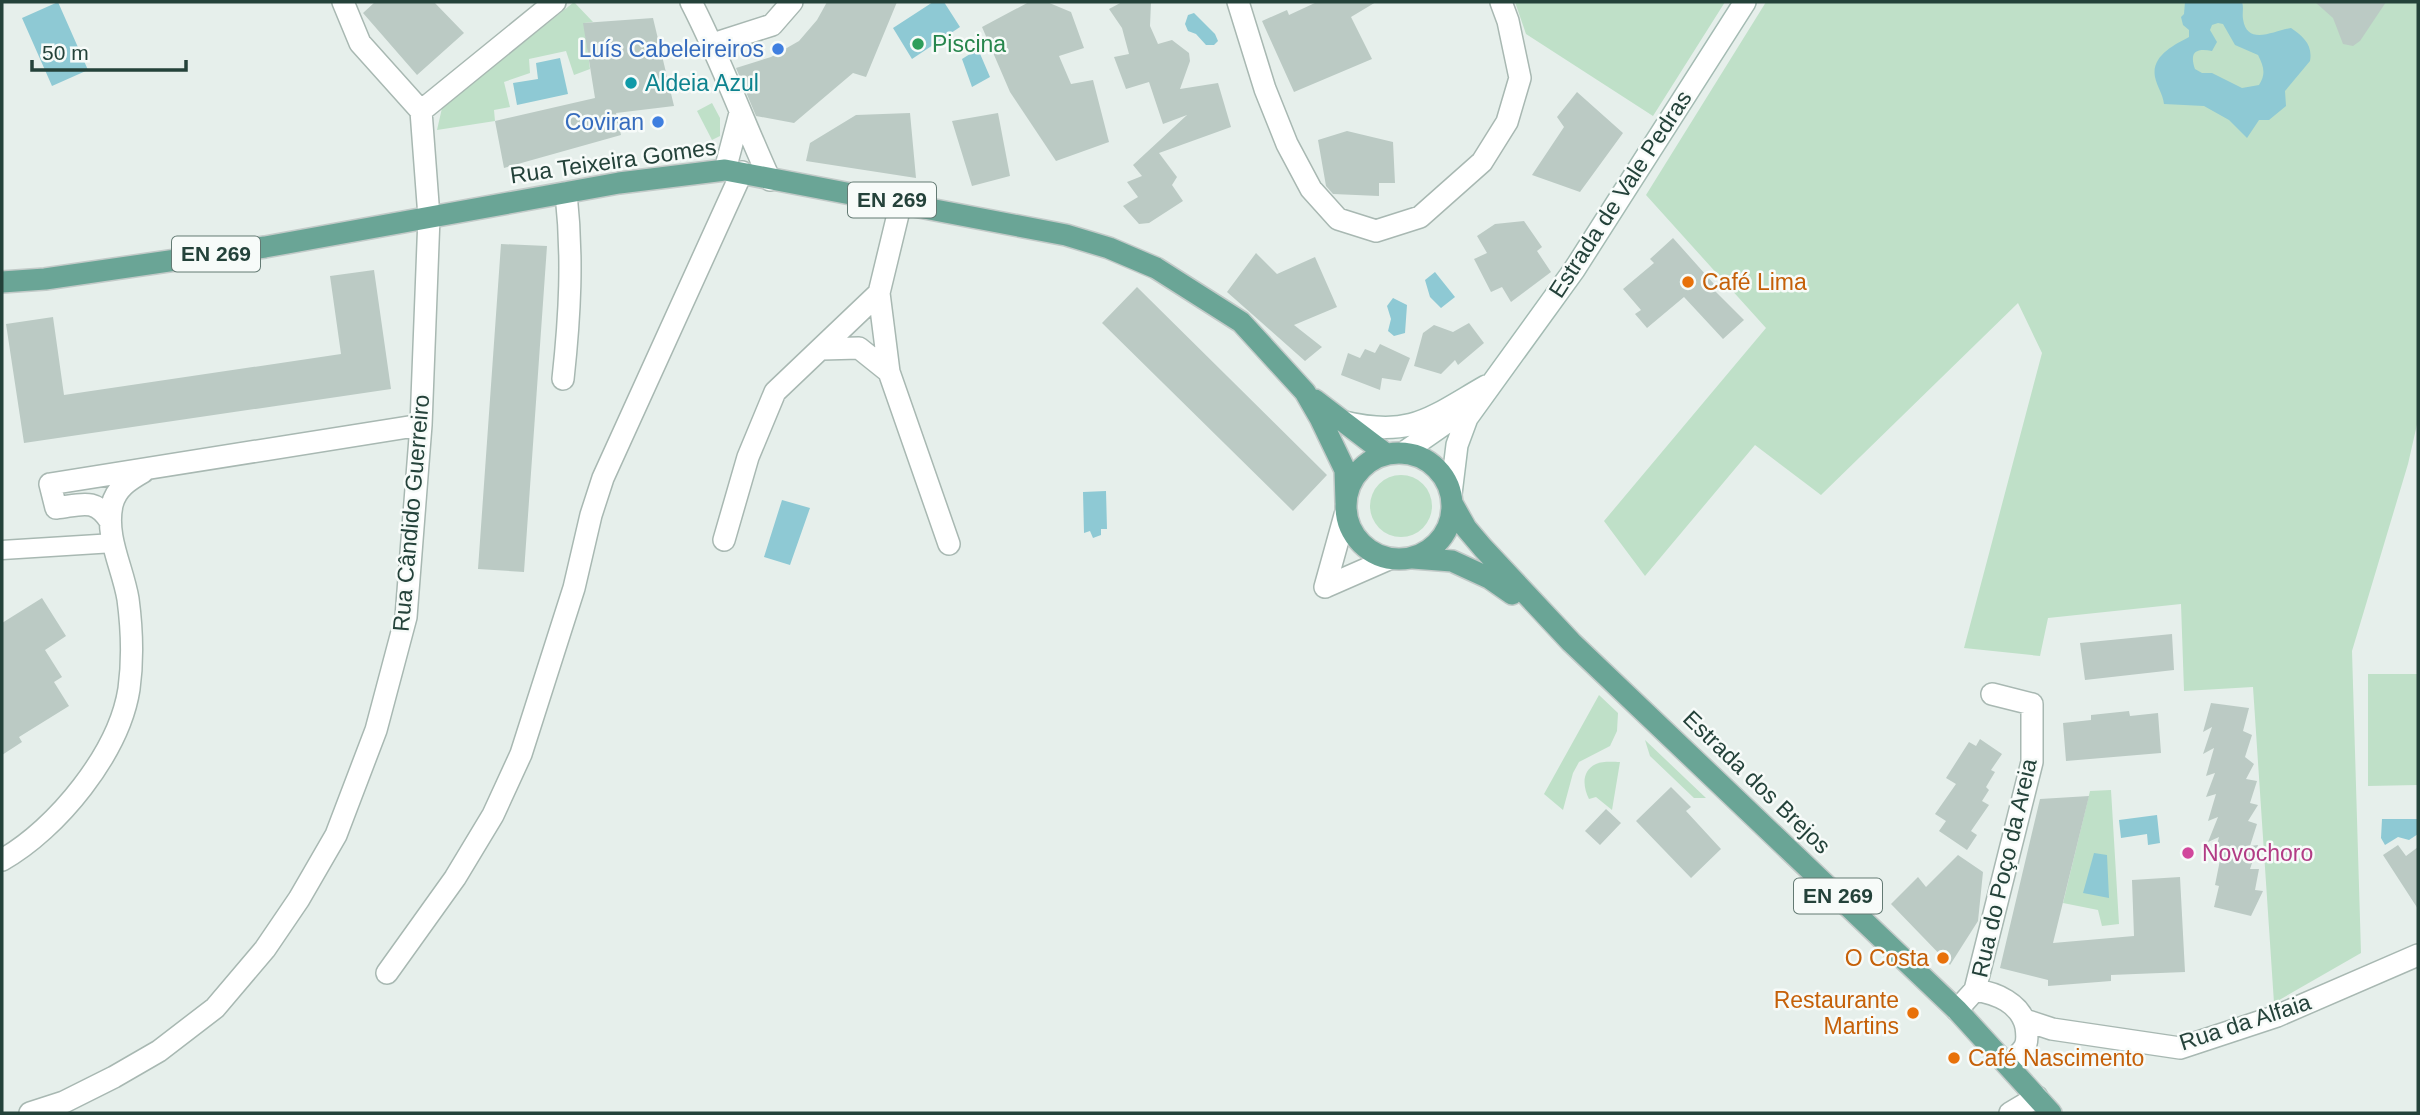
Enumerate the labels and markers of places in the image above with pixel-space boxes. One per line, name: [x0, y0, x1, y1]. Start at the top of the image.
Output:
place label: Piscina: [932, 31, 1006, 57]
place label: Luís Cabeleireiros: [579, 36, 764, 62]
marker: Piscina: [910, 36, 926, 52]
marker: Luís Cabeleireiros: [770, 41, 786, 57]
place label: Aldeia Azul: [645, 70, 759, 96]
marker: Aldeia Azul: [623, 75, 639, 91]
place label: Coviran: [565, 109, 644, 135]
marker: Coviran: [650, 114, 666, 130]
place label: Café Lima: [1702, 269, 1807, 295]
marker: Café Lima: [1680, 274, 1696, 290]
place label: Novochoro: [2202, 840, 2313, 866]
marker: Novochoro: [2180, 845, 2196, 861]
place label: O Costa: [1845, 945, 1929, 971]
marker: O Costa: [1935, 950, 1951, 966]
place label: Restaurante Martins: [1774, 987, 1899, 1039]
marker: Restaurante Martins: [1905, 1005, 1921, 1021]
place label: Café Nascimento: [1968, 1045, 2144, 1071]
marker: Café Nascimento: [1946, 1050, 1962, 1066]

